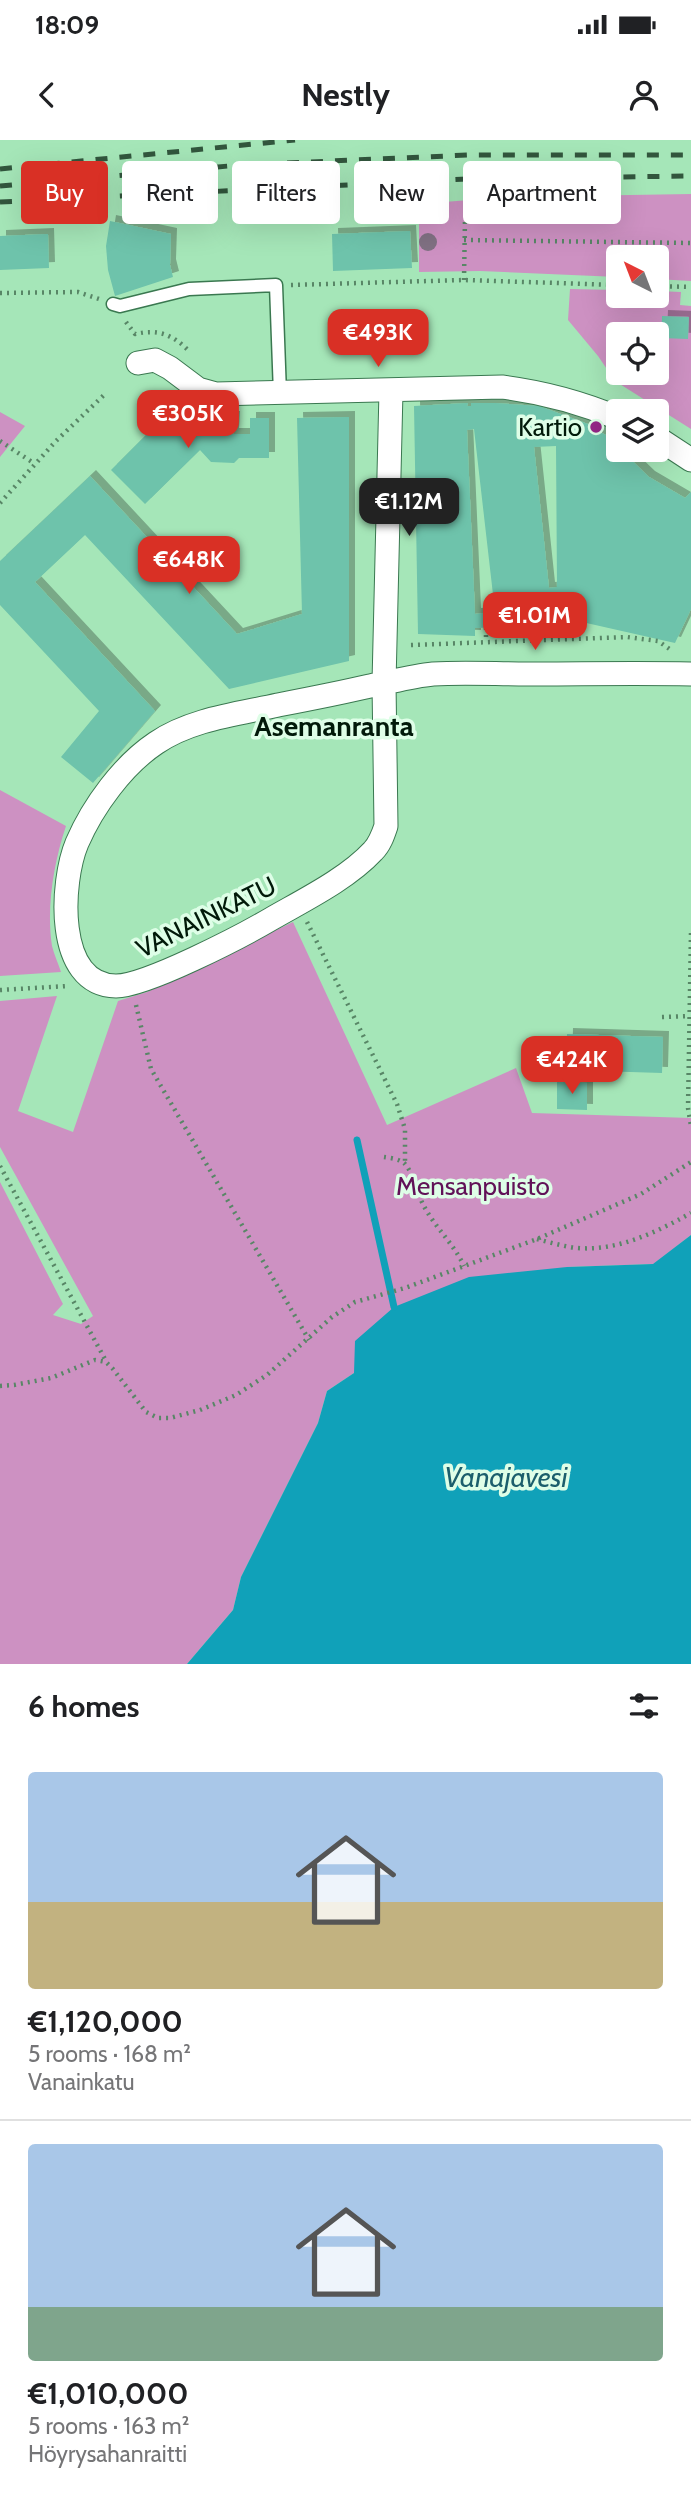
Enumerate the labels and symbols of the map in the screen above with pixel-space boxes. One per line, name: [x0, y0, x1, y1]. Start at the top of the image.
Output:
north arrow: [606, 245, 668, 308]
pin: €493K: [329, 310, 427, 369]
pin: €305K: [139, 390, 237, 450]
place label: Kartio: [518, 411, 582, 443]
marker: Kartio: [588, 419, 604, 435]
pin: €1.12M: [352, 478, 466, 538]
pin: €648K: [140, 536, 238, 596]
pin: €1.01M: [478, 592, 592, 652]
district label: Asemanranta: [254, 709, 414, 743]
street label: VANAINKATU: [131, 869, 281, 965]
pin: €424K: [523, 1037, 621, 1096]
park label: Mensanpuisto: [396, 1170, 550, 1202]
water label: Vanajavesi: [445, 1460, 568, 1494]

